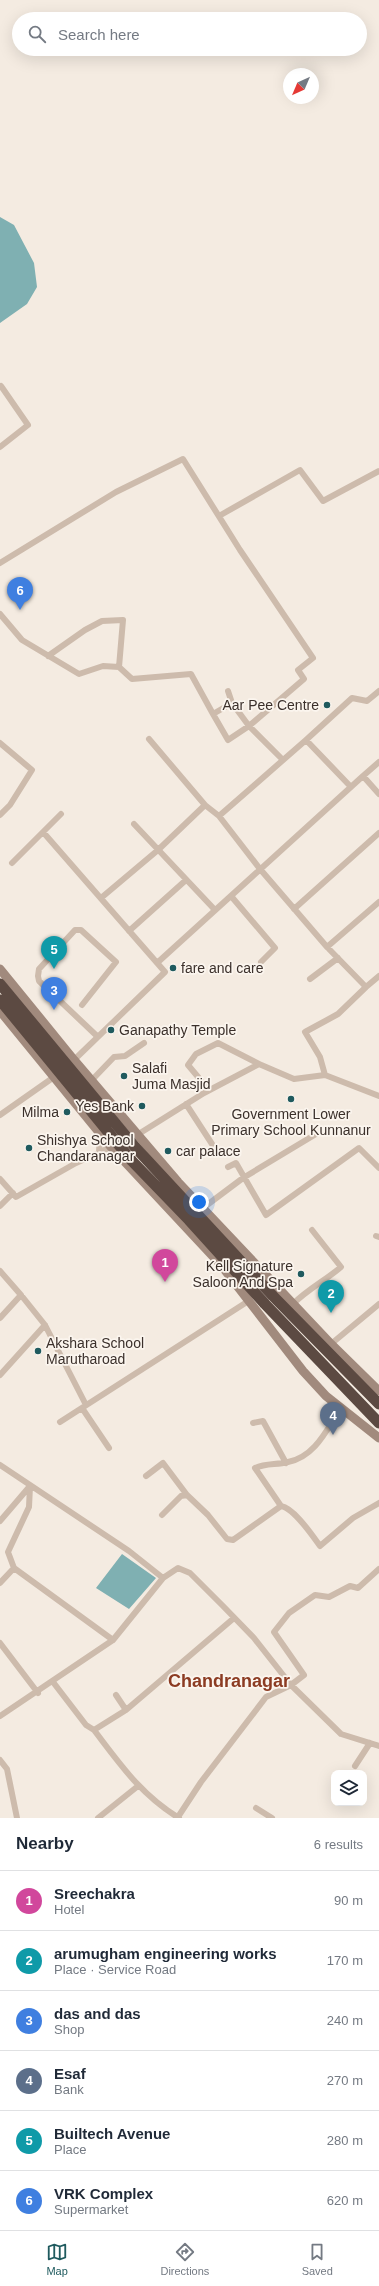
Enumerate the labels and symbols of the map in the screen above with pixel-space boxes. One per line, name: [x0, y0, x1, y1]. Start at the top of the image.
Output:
north arrow: [283, 68, 319, 104]
pin: 6: [7, 577, 33, 610]
place label: Aar Pee Centre: [223, 697, 319, 713]
marker: Aar Pee Centre: [322, 700, 332, 710]
pin: 5: [41, 936, 67, 969]
place label: fare and care: [181, 960, 264, 976]
marker: fare and care: [168, 963, 178, 973]
pin: 3: [41, 977, 67, 1010]
place label: Ganapathy Temple: [119, 1022, 236, 1038]
marker: Ganapathy Temple: [106, 1025, 116, 1035]
place label: Salafi Juma Masjid: [132, 1060, 211, 1092]
marker: Salafi Juma Masjid: [119, 1071, 129, 1081]
marker: Government Lower Primary School Kunnanur: [286, 1094, 296, 1104]
place label: Yes Bank: [75, 1098, 135, 1114]
marker: Yes Bank: [137, 1101, 147, 1111]
place label: Milma: [22, 1104, 59, 1120]
place label: Government Lower Primary School Kunnanur: [211, 1106, 371, 1138]
marker: Milma: [62, 1107, 72, 1117]
place label: Shishya School Chandaranagar: [37, 1132, 135, 1164]
marker: Shishya School Chandaranagar: [24, 1143, 34, 1153]
place label: car palace: [176, 1143, 241, 1159]
marker: car palace: [163, 1146, 173, 1156]
your location: [189, 1192, 209, 1212]
pin: 1: [152, 1249, 178, 1282]
place label: Kell Signature Saloon And Spa: [193, 1258, 293, 1290]
marker: Kell Signature Saloon And Spa: [296, 1269, 306, 1279]
pin: 2: [318, 1280, 344, 1313]
place label: Akshara School Marutharoad: [46, 1335, 144, 1367]
marker: Akshara School Marutharoad: [33, 1346, 43, 1356]
pin: 4: [320, 1402, 346, 1435]
district label: Chandranagar: [168, 1671, 290, 1691]

